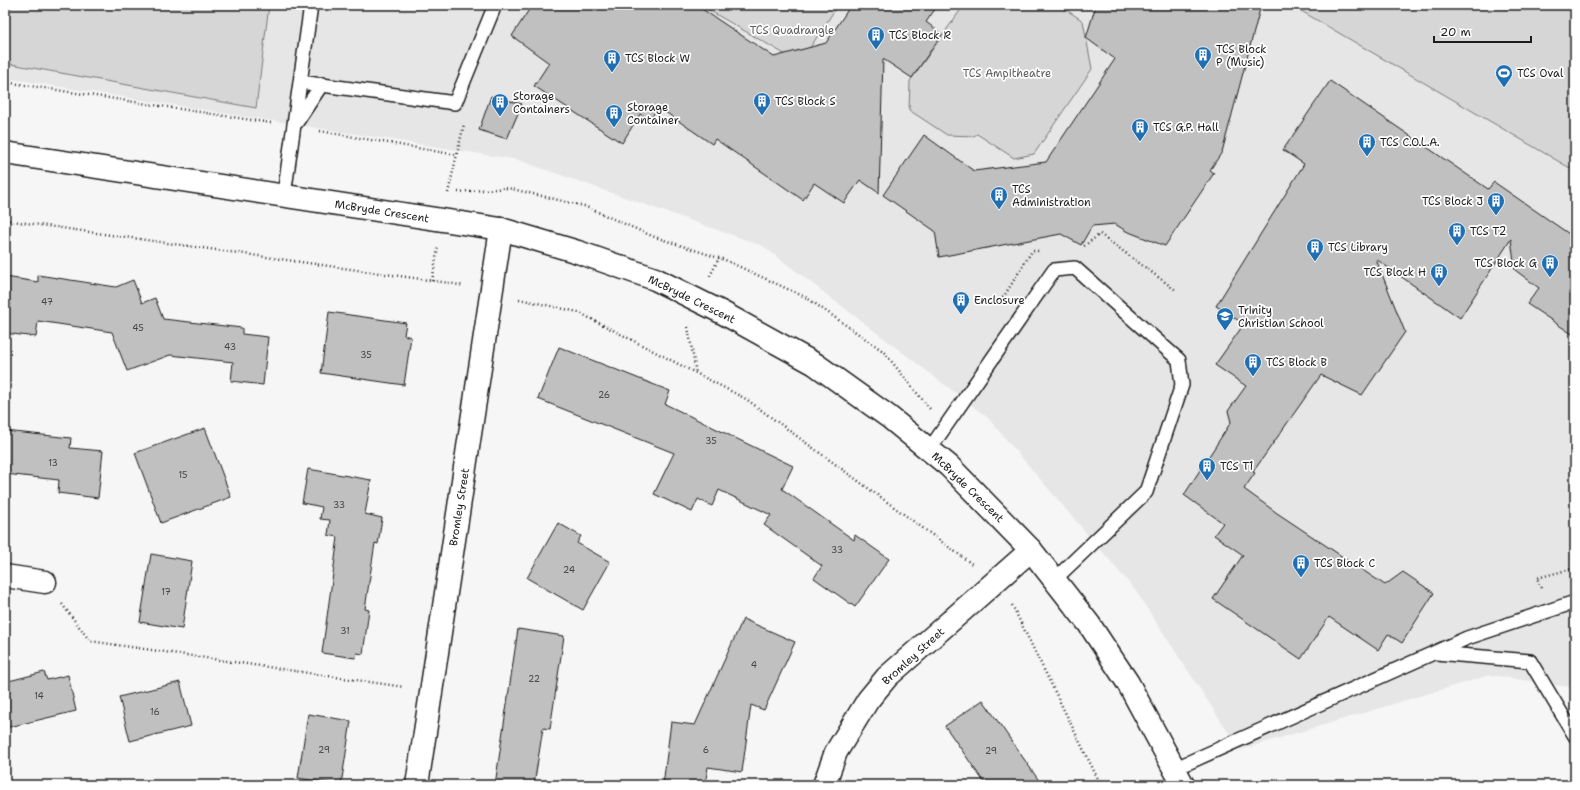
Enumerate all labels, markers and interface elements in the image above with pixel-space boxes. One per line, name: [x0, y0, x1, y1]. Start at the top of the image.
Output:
scale bar: [1434, 18, 1531, 44]
park label: TCS Quadrangle: [750, 23, 834, 38]
text: 20 m: [1440, 24, 1471, 40]
building icon: TCS Block R: [866, 25, 886, 50]
place label: TCS Block R: [889, 28, 951, 43]
place label: TCS Block P (Music): [1216, 42, 1267, 70]
building icon: TCS Block P (Music): [1193, 45, 1213, 70]
building icon: TCS Block W: [602, 48, 622, 73]
place label: TCS Block W: [625, 51, 690, 66]
sports icon: TCS Oval: [1494, 63, 1514, 88]
park label: TCS Ampitheatre: [963, 66, 1051, 81]
place label: TCS Oval: [1517, 66, 1564, 81]
place label: Storage Containers: [513, 89, 570, 117]
building icon: TCS Block S: [752, 91, 772, 116]
building icon: Storage Containers: [490, 92, 510, 117]
place label: TCS Block S: [775, 94, 836, 109]
place label: Storage Container: [627, 100, 679, 128]
building icon: Storage Container: [604, 103, 624, 128]
building icon: TCS G.P. Hall: [1130, 117, 1150, 142]
place label: TCS G.P. Hall: [1153, 120, 1219, 135]
building icon: TCS C.O.L.A.: [1357, 132, 1377, 157]
place label: TCS C.O.L.A.: [1380, 135, 1440, 150]
place label: TCS Administration: [1012, 182, 1091, 210]
building icon: TCS Administration: [989, 185, 1009, 210]
building icon: TCS Block J: [1486, 191, 1506, 216]
place label: TCS Block J: [1422, 194, 1483, 209]
street label: McBryde Crescent: [334, 197, 430, 226]
building icon: TCS T2: [1447, 221, 1467, 246]
place label: TCS T2: [1470, 224, 1506, 239]
building icon: TCS Library: [1305, 237, 1325, 262]
place label: TCS Library: [1328, 240, 1388, 255]
building icon: TCS Block G: [1540, 253, 1560, 278]
place label: TCS Block G: [1474, 256, 1538, 271]
building icon: TCS Block H: [1429, 262, 1449, 287]
place label: TCS Block H: [1364, 265, 1426, 280]
street label: McBryde Crescent: [646, 272, 738, 327]
building icon: Enclosure: [951, 290, 971, 315]
place label: Enclosure: [974, 293, 1025, 308]
house number: 47: [41, 296, 53, 308]
place label: Trinity Christian School: [1238, 303, 1324, 331]
school or university icon: Trinity Christian School: [1215, 306, 1235, 331]
house number: 45: [132, 322, 144, 334]
house number: 43: [224, 341, 236, 353]
house number: 35: [360, 349, 372, 361]
building icon: TCS Block B: [1243, 352, 1263, 377]
place label: TCS Block B: [1266, 355, 1327, 370]
house number: 26: [598, 389, 610, 401]
house number: 35: [705, 435, 717, 447]
street label: McBryde Crescent: [928, 449, 1007, 526]
building icon: TCS T1: [1197, 456, 1217, 481]
house number: 13: [48, 457, 58, 469]
place label: TCS T1: [1220, 459, 1253, 474]
street label: Bromley Street: [446, 467, 473, 547]
house number: 15: [178, 469, 188, 481]
house number: 33: [333, 499, 345, 511]
house number: 33: [831, 544, 843, 556]
building icon: TCS Block C: [1291, 553, 1311, 578]
place label: TCS Block C: [1314, 556, 1375, 571]
house number: 24: [563, 564, 575, 576]
house number: 17: [161, 586, 171, 598]
street label: Bromley Street: [879, 624, 948, 688]
house number: 31: [340, 625, 350, 637]
house number: 4: [751, 659, 757, 671]
house number: 22: [528, 673, 540, 685]
house number: 14: [34, 690, 44, 702]
house number: 16: [150, 706, 160, 718]
house number: 29: [318, 744, 330, 756]
house number: 6: [703, 744, 709, 756]
house number: 29: [985, 745, 997, 757]

